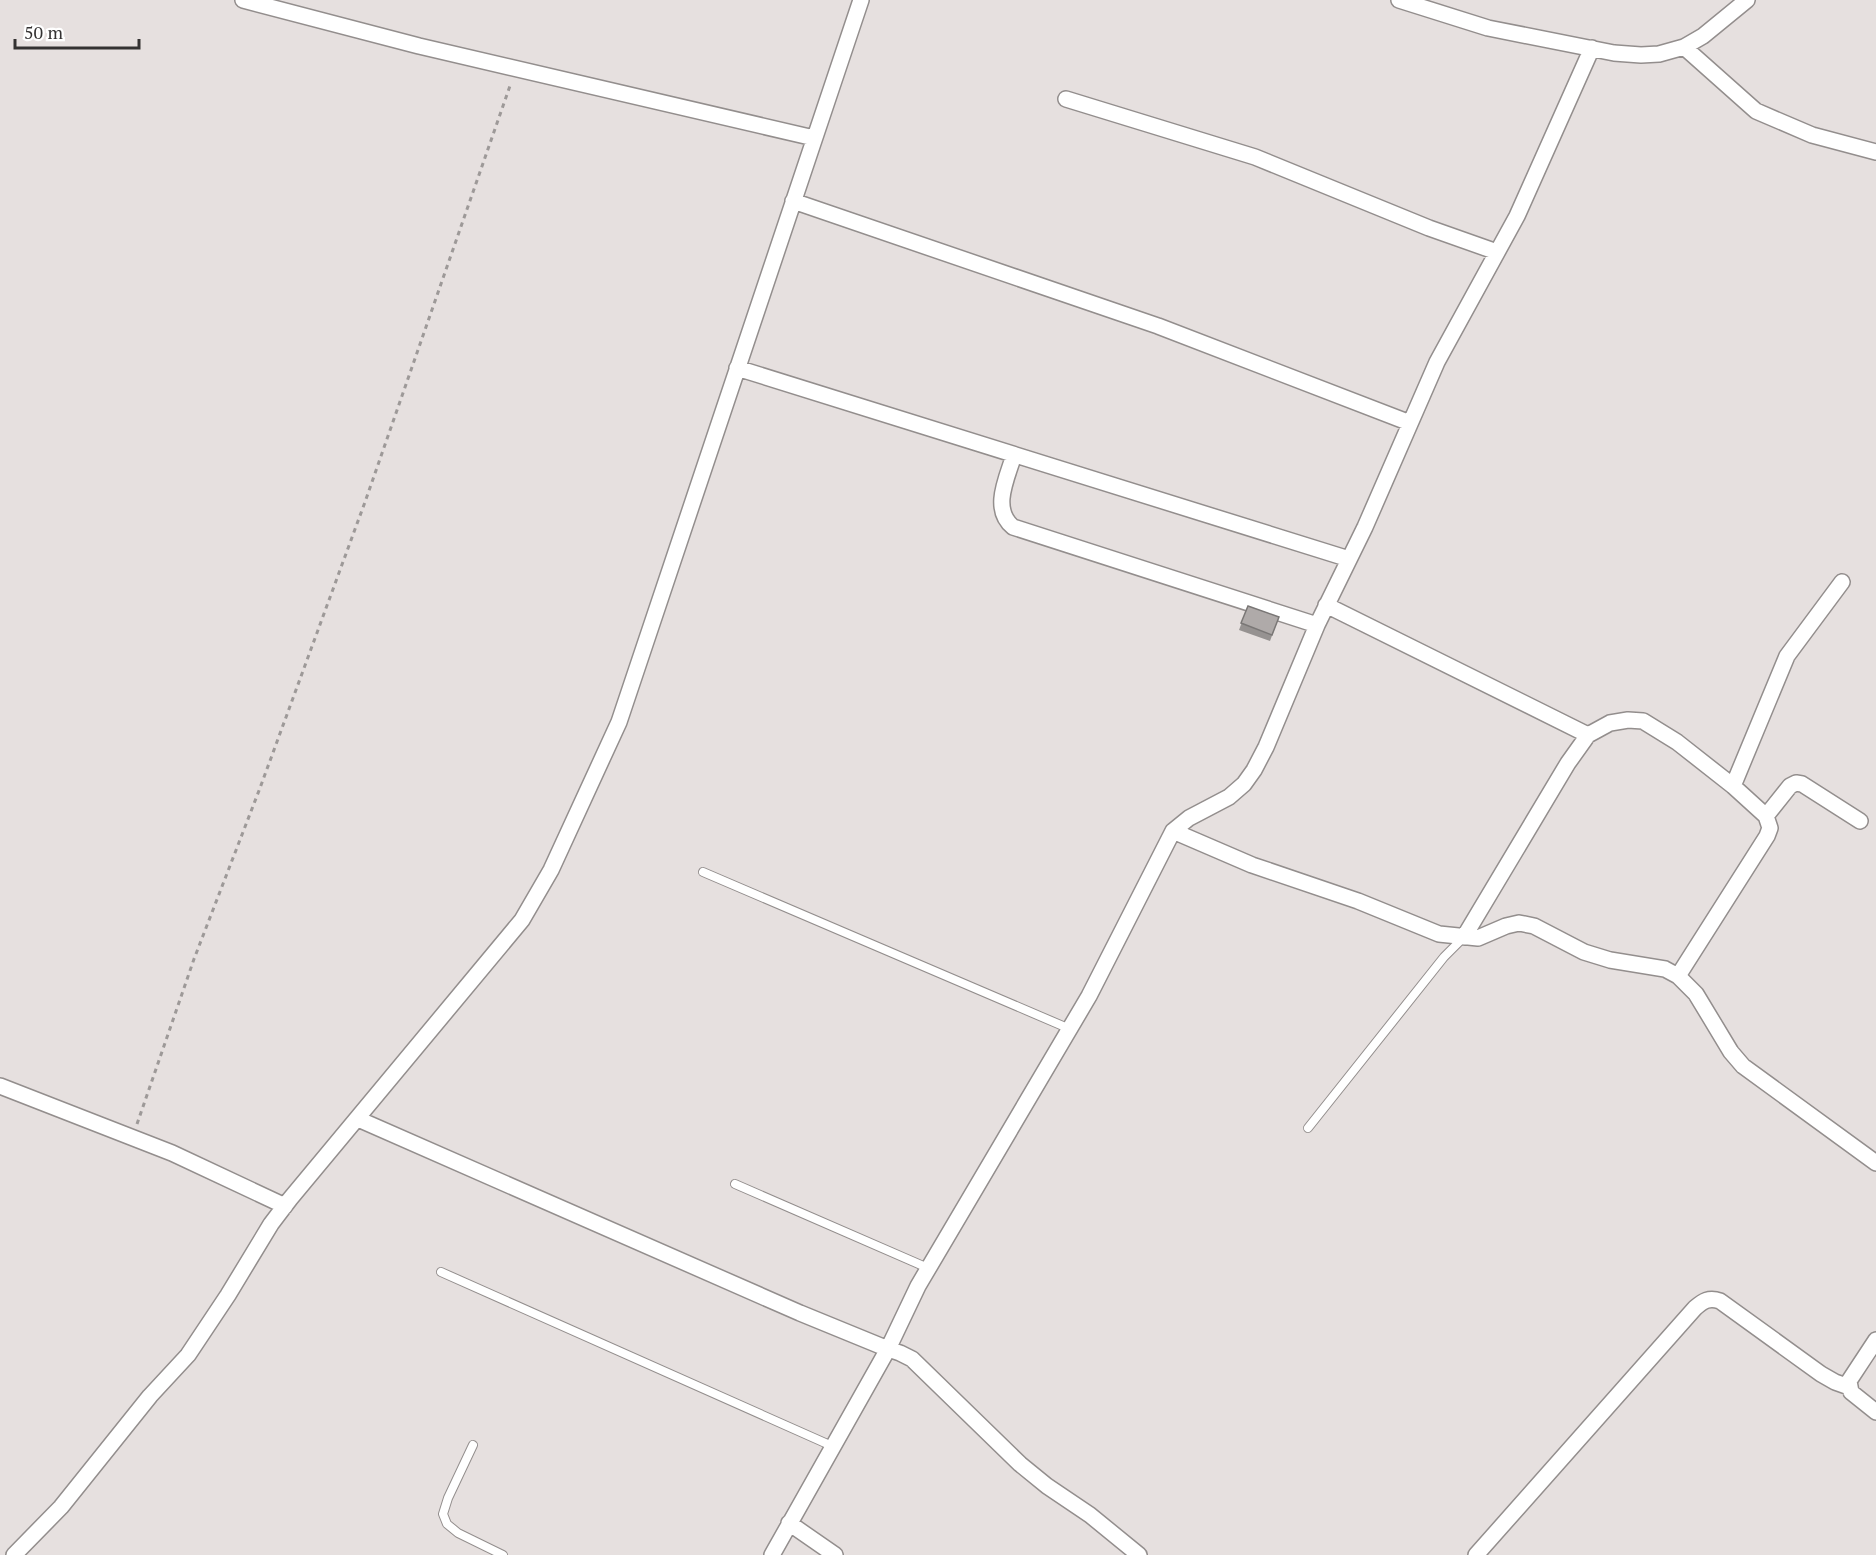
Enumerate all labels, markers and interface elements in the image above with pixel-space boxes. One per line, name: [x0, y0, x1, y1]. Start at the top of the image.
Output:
scale bar: [15, 12, 140, 50]
text: 50 m: [24, 20, 64, 44]

